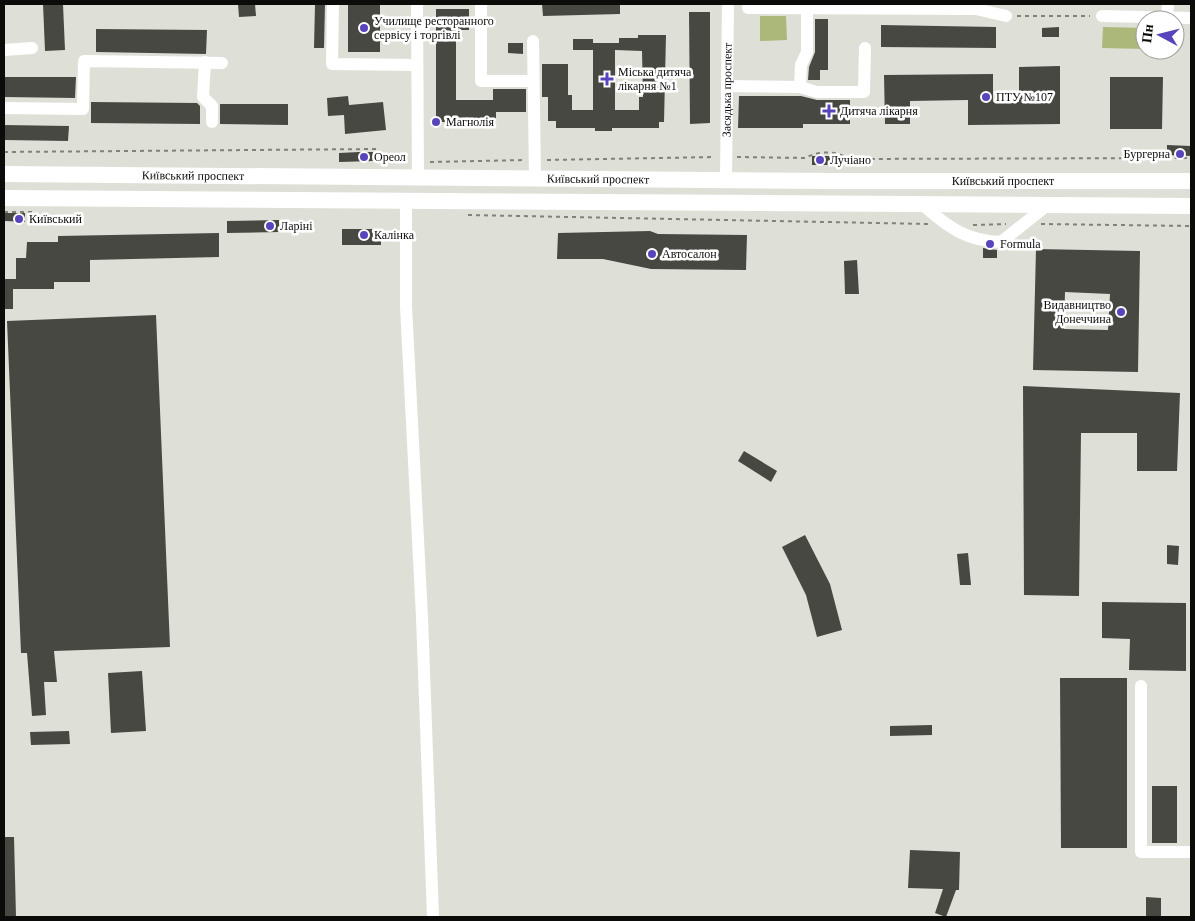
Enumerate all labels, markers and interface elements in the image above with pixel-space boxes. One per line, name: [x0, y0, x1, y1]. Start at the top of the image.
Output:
north arrow: [1135, 10, 1185, 60]
place label: Училище ресторанного сервісу і торгівлі: [374, 14, 494, 42]
marker: Училище ресторанного сервісу і торгівлі: [358, 22, 370, 34]
text: Пн: [1139, 23, 1156, 44]
street label: Засядька проспект: [719, 42, 735, 137]
place label: Міська дитяча лікарня №1: [618, 65, 692, 93]
marker: Міська дитяча лікарня №1: [600, 72, 614, 86]
place label: ПТУ №107: [996, 90, 1053, 104]
marker: ПТУ №107: [980, 91, 992, 103]
marker: Дитяча лікарня: [822, 104, 836, 118]
place label: Дитяча лікарня: [840, 104, 918, 118]
place label: Магнолія: [446, 115, 495, 129]
marker: Магнолія: [430, 116, 442, 128]
place label: Бургерна: [1124, 147, 1171, 161]
marker: Бургерна: [1174, 148, 1186, 160]
place label: Ореол: [374, 150, 406, 164]
marker: Ореол: [358, 151, 370, 163]
place label: Лучіано: [830, 153, 871, 167]
marker: Лучіано: [814, 154, 826, 166]
street label: Київський проспект: [142, 168, 245, 183]
street label: Київський проспект: [547, 172, 650, 186]
street label: Київський проспект: [952, 174, 1055, 188]
place label: Київський: [29, 212, 82, 226]
marker: Київський: [13, 213, 25, 225]
place label: Ларіні: [280, 219, 313, 233]
marker: Ларіні: [264, 220, 276, 232]
place label: Калінка: [374, 228, 415, 242]
marker: Калінка: [358, 229, 370, 241]
place label: Formula: [1000, 237, 1041, 251]
marker: Formula: [984, 238, 996, 250]
place label: Автосалон: [662, 247, 717, 261]
marker: Автосалон: [646, 248, 658, 260]
place label: Видавництво Донеччина: [1043, 298, 1112, 326]
marker: Видавництво Донеччина: [1115, 306, 1127, 318]

